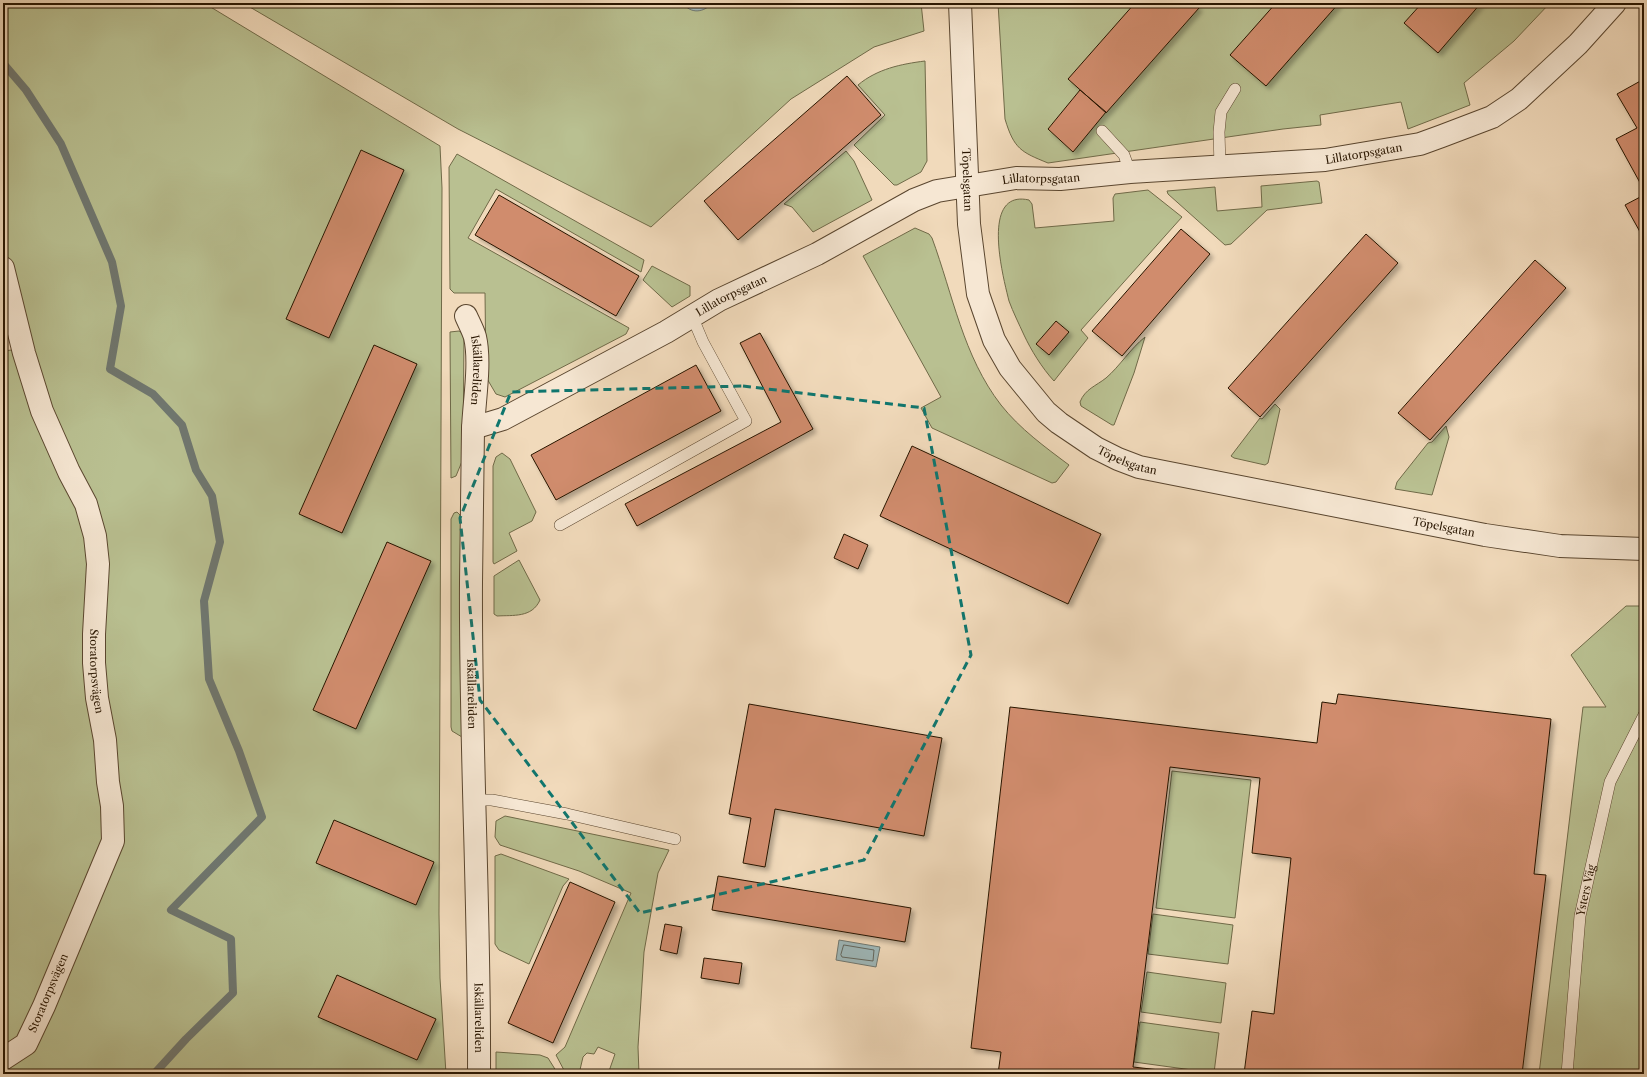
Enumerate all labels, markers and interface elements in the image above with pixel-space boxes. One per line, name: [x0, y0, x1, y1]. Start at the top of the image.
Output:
street label: Lillatorpsgatan: [1324, 140, 1403, 167]
street label: Töpelsgatan: [959, 148, 975, 212]
street label: Lillatorpsgatan: [1001, 170, 1081, 187]
street label: Lillatorpsgatan: [693, 272, 769, 319]
street label: Iskällareliden: [468, 333, 484, 406]
street label: Töpelsgatan: [1095, 443, 1158, 477]
street label: Töpelsgatan: [1412, 514, 1476, 540]
street label: Storatorpsvägen: [87, 628, 107, 715]
street label: Iskällareliden: [464, 659, 479, 729]
street label: Ysters Väg: [1573, 863, 1598, 918]
street label: Storatorpsvägen: [25, 951, 71, 1035]
street label: Iskällareliden: [472, 982, 486, 1053]

